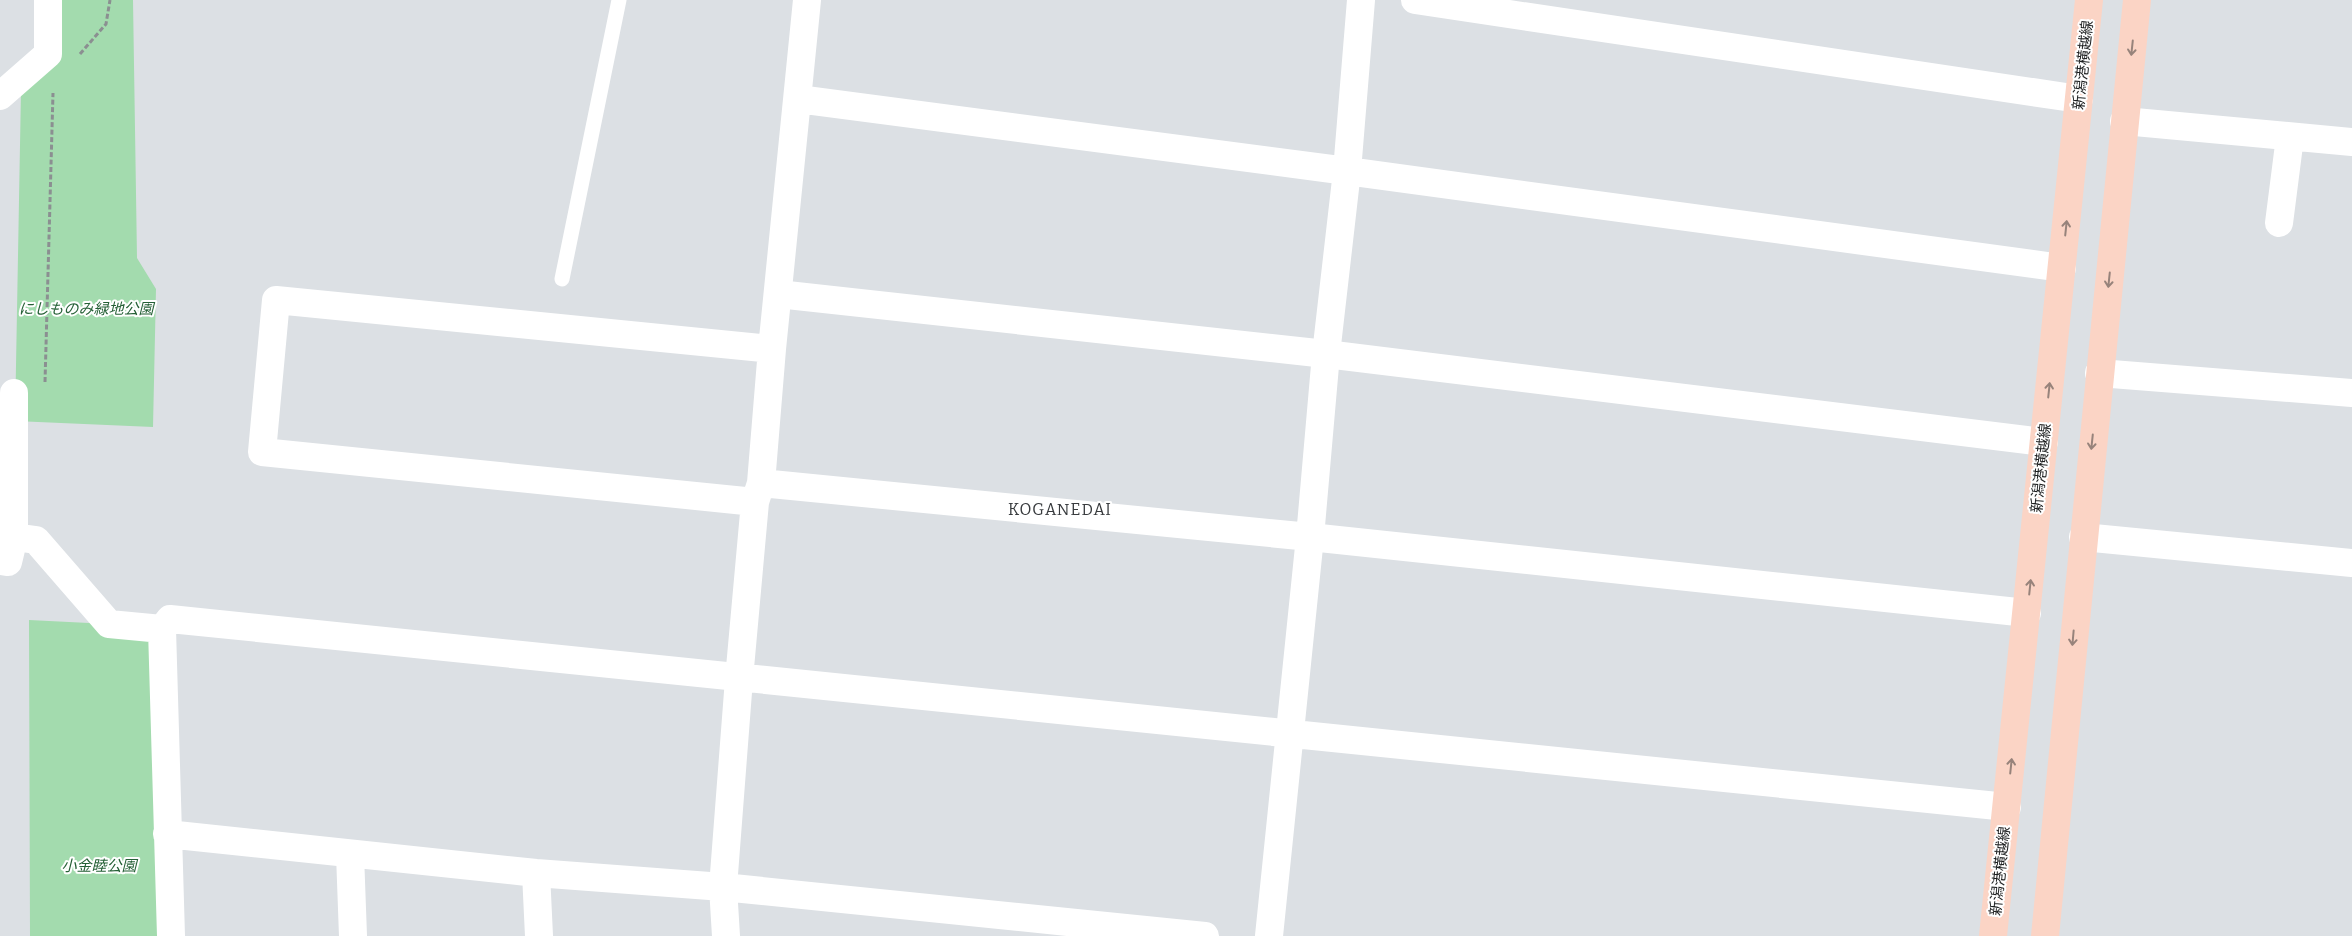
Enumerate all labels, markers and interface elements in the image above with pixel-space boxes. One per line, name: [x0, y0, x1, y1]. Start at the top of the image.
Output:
street label: 新潟港横越線: [2069, 19, 2097, 111]
one-way arrow: [2127, 40, 2137, 56]
one-way arrow: [2061, 221, 2071, 237]
one-way arrow: [2104, 272, 2113, 288]
park label: にしものみ緑地公園: [18, 300, 155, 318]
one-way arrow: [2044, 382, 2054, 398]
street label: 新潟港横越線: [2027, 422, 2055, 514]
one-way arrow: [2087, 433, 2097, 449]
district label: KOGANEDAI: [1008, 500, 1112, 519]
one-way arrow: [2025, 579, 2034, 595]
one-way arrow: [2068, 630, 2078, 646]
one-way arrow: [2006, 758, 2016, 774]
street label: 新潟港横越線: [1986, 825, 2014, 917]
park label: 小金睦公園: [61, 857, 138, 875]

